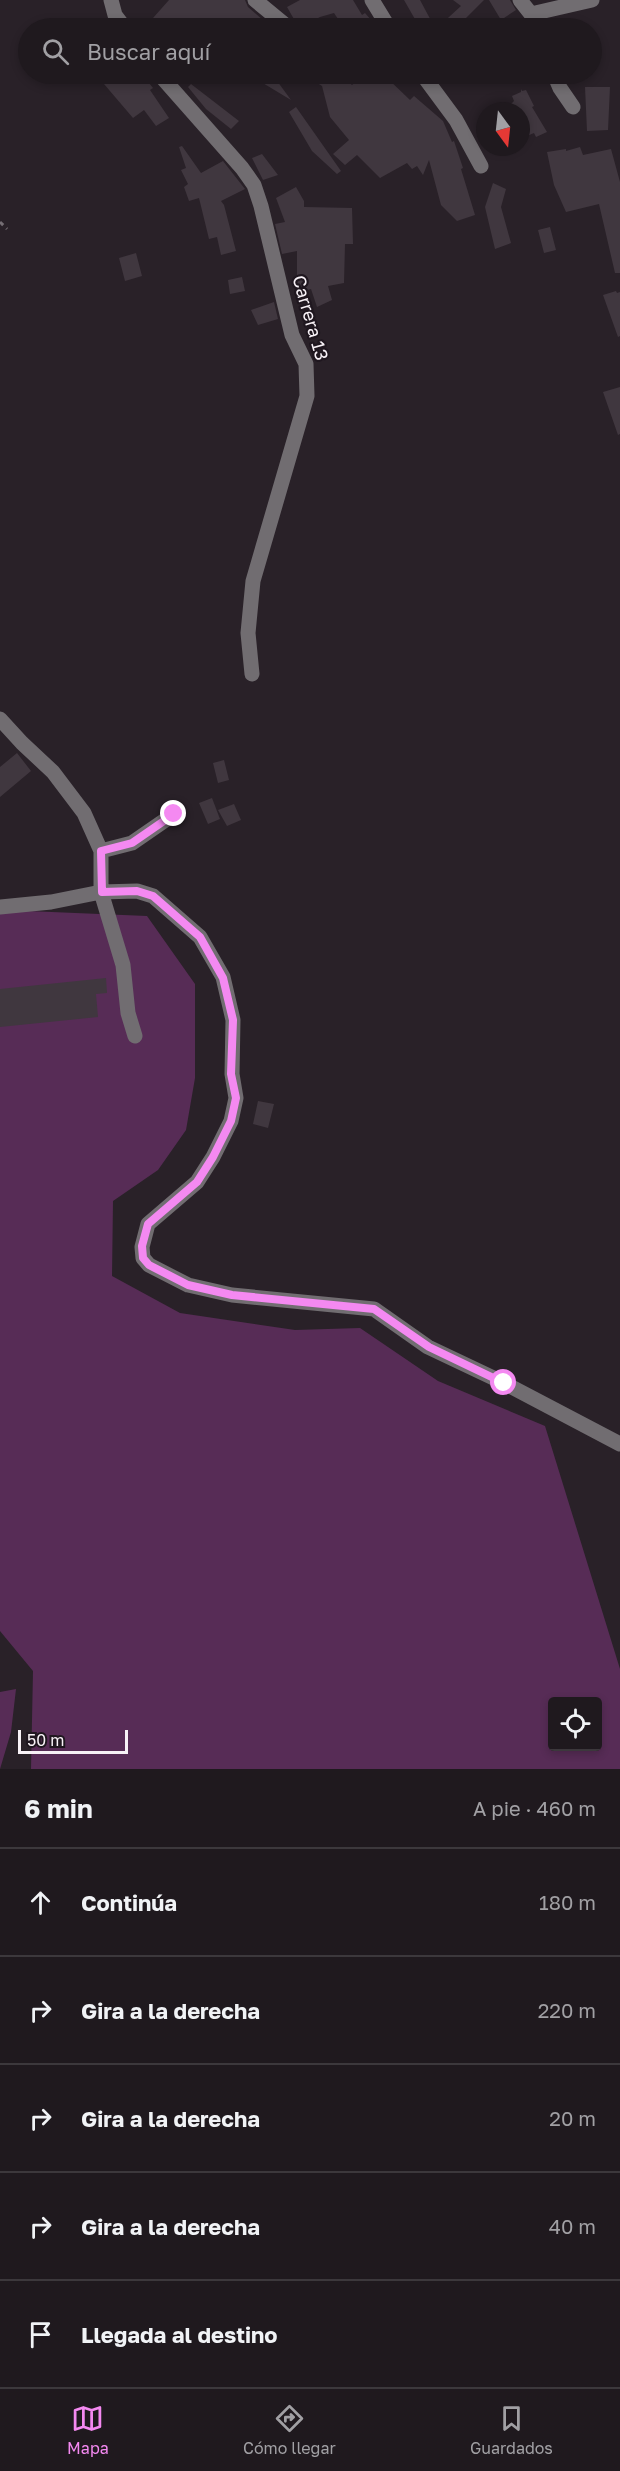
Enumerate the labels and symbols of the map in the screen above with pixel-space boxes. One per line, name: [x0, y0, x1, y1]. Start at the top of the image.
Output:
north arrow: [476, 102, 530, 156]
street label: Carrera 13: [288, 273, 334, 363]
route end: [160, 800, 186, 826]
route start: [490, 1369, 516, 1395]
scale bar: [18, 1727, 128, 1754]

